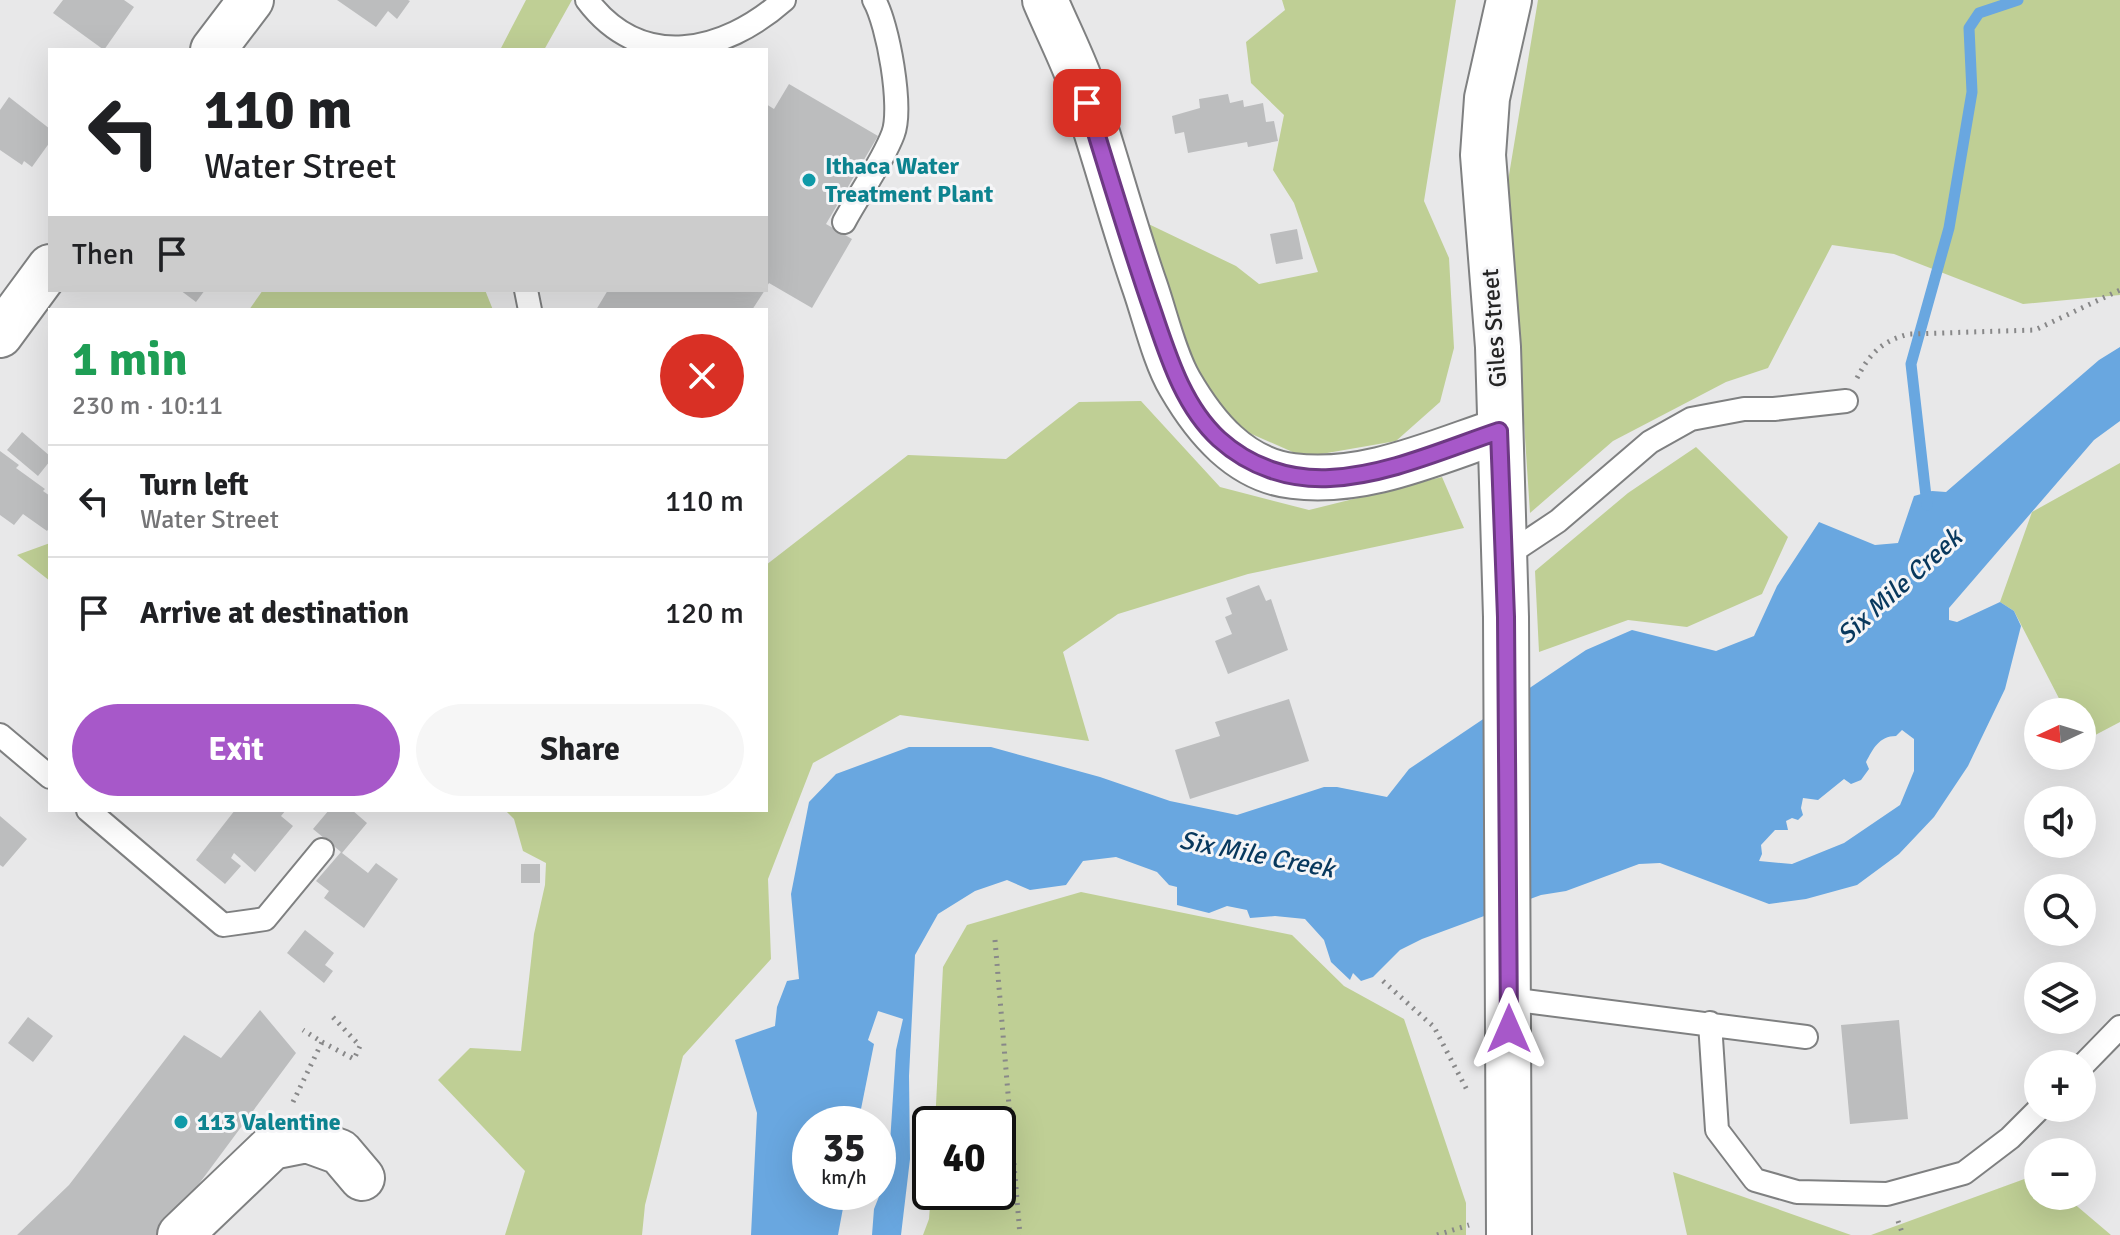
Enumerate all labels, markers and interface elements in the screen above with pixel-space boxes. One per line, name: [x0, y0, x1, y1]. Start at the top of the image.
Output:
pin: [1053, 69, 1121, 137]
text: 110 m: [204, 75, 352, 144]
icon: left: [72, 80, 176, 184]
icon: arrive: [1065, 81, 1109, 125]
text: Water Street: [204, 144, 396, 189]
place label: Ithaca Water Treatment Plant: [825, 151, 993, 209]
marker: Ithaca Water Treatment Plant: [800, 171, 818, 189]
icon: arrive: [150, 232, 194, 276]
text: Then: [72, 236, 134, 273]
street label: Giles Street: [1475, 268, 1513, 388]
text: 1 min: [72, 330, 188, 389]
button: close: [660, 334, 744, 418]
text: 230 m · 10:11: [72, 390, 223, 422]
text: Turn left: [140, 467, 249, 504]
icon: left: [72, 479, 116, 523]
text: 110 m: [665, 483, 744, 520]
text: Water Street: [140, 504, 279, 536]
water label: Six Mile Creek: [1831, 521, 1970, 651]
icon: arrive: [72, 591, 116, 635]
text: Arrive at destination: [140, 595, 409, 632]
text: 120 m: [665, 595, 744, 632]
north arrow: [2024, 698, 2096, 770]
map controls: [2024, 698, 2096, 1210]
button: Exit: [72, 704, 400, 796]
button: Share: [416, 704, 744, 796]
button: sound: [2024, 786, 2096, 858]
water label: Six Mile Creek: [1177, 824, 1339, 886]
button: search: [2024, 874, 2096, 946]
button: layers: [2024, 962, 2096, 1034]
position arrow: [1467, 987, 1551, 1071]
button: +: [2024, 1050, 2096, 1122]
speed limit sign: 40: [912, 1106, 1016, 1210]
place label: 113 Valentine: [197, 1107, 341, 1137]
marker: 113 Valentine: [172, 1113, 190, 1131]
text: 35: [822, 1123, 866, 1173]
button: −: [2024, 1138, 2096, 1210]
text: km/h: [821, 1165, 867, 1190]

